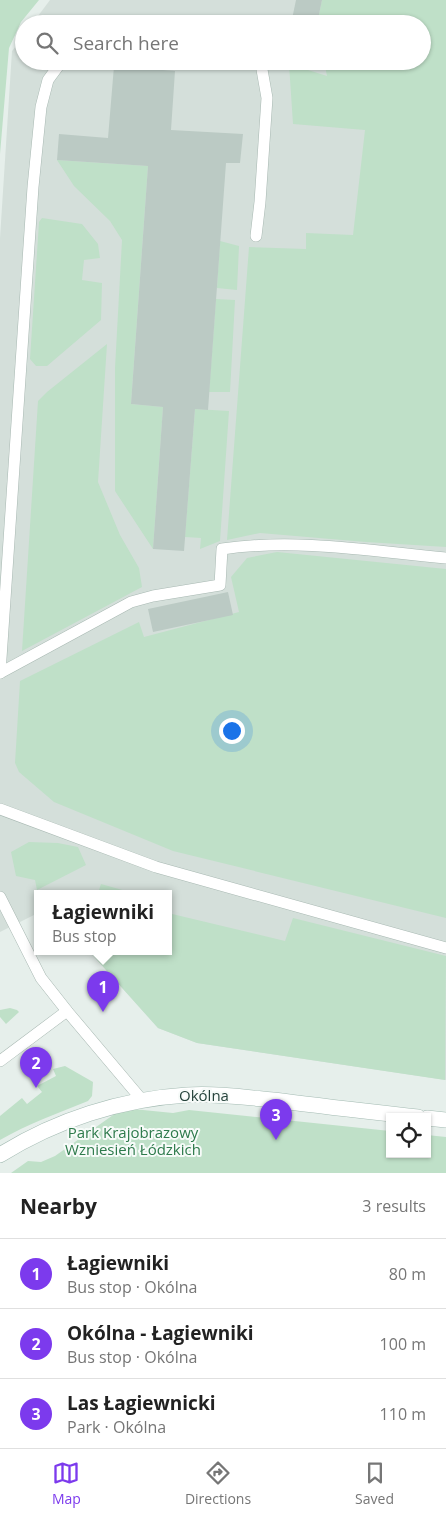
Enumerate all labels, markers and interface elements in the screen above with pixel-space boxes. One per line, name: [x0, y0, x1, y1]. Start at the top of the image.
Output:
search box: [15, 15, 431, 70]
icon: search: [33, 29, 61, 57]
text: Search here: [73, 30, 179, 56]
your location: [219, 718, 245, 744]
popup: [34, 890, 172, 955]
text: Łagiewniki: [52, 899, 154, 925]
text: Bus stop: [52, 925, 117, 947]
pin: 1: [87, 971, 119, 1012]
pin: 2: [20, 1047, 52, 1088]
street label: Okólna: [179, 1085, 229, 1105]
pin: 3: [260, 1099, 292, 1140]
map controls: [386, 1113, 431, 1158]
button: locate: [386, 1113, 431, 1158]
park label: Park Krajobrazowy Wzniesień Łódzkich: [65, 1122, 201, 1159]
text: Nearby: [20, 1192, 97, 1220]
text: 3 results: [362, 1195, 426, 1217]
text: Łagiewniki: [67, 1250, 169, 1276]
text: 1: [31, 1263, 41, 1285]
text: 80 m: [389, 1263, 426, 1285]
text: Bus stop · Okólna: [67, 1276, 197, 1298]
text: Okólna - Łagiewniki: [67, 1320, 254, 1346]
text: 2: [31, 1333, 41, 1355]
text: 100 m: [380, 1333, 426, 1355]
text: Bus stop · Okólna: [67, 1346, 197, 1368]
text: Las Łagiewnicki: [67, 1390, 215, 1416]
text: 3: [31, 1403, 41, 1425]
text: 110 m: [380, 1403, 426, 1425]
text: Park · Okólna: [67, 1416, 166, 1438]
tab: Map: [52, 1459, 81, 1508]
tab: Directions: [185, 1459, 251, 1508]
tab: Saved: [355, 1459, 394, 1508]

